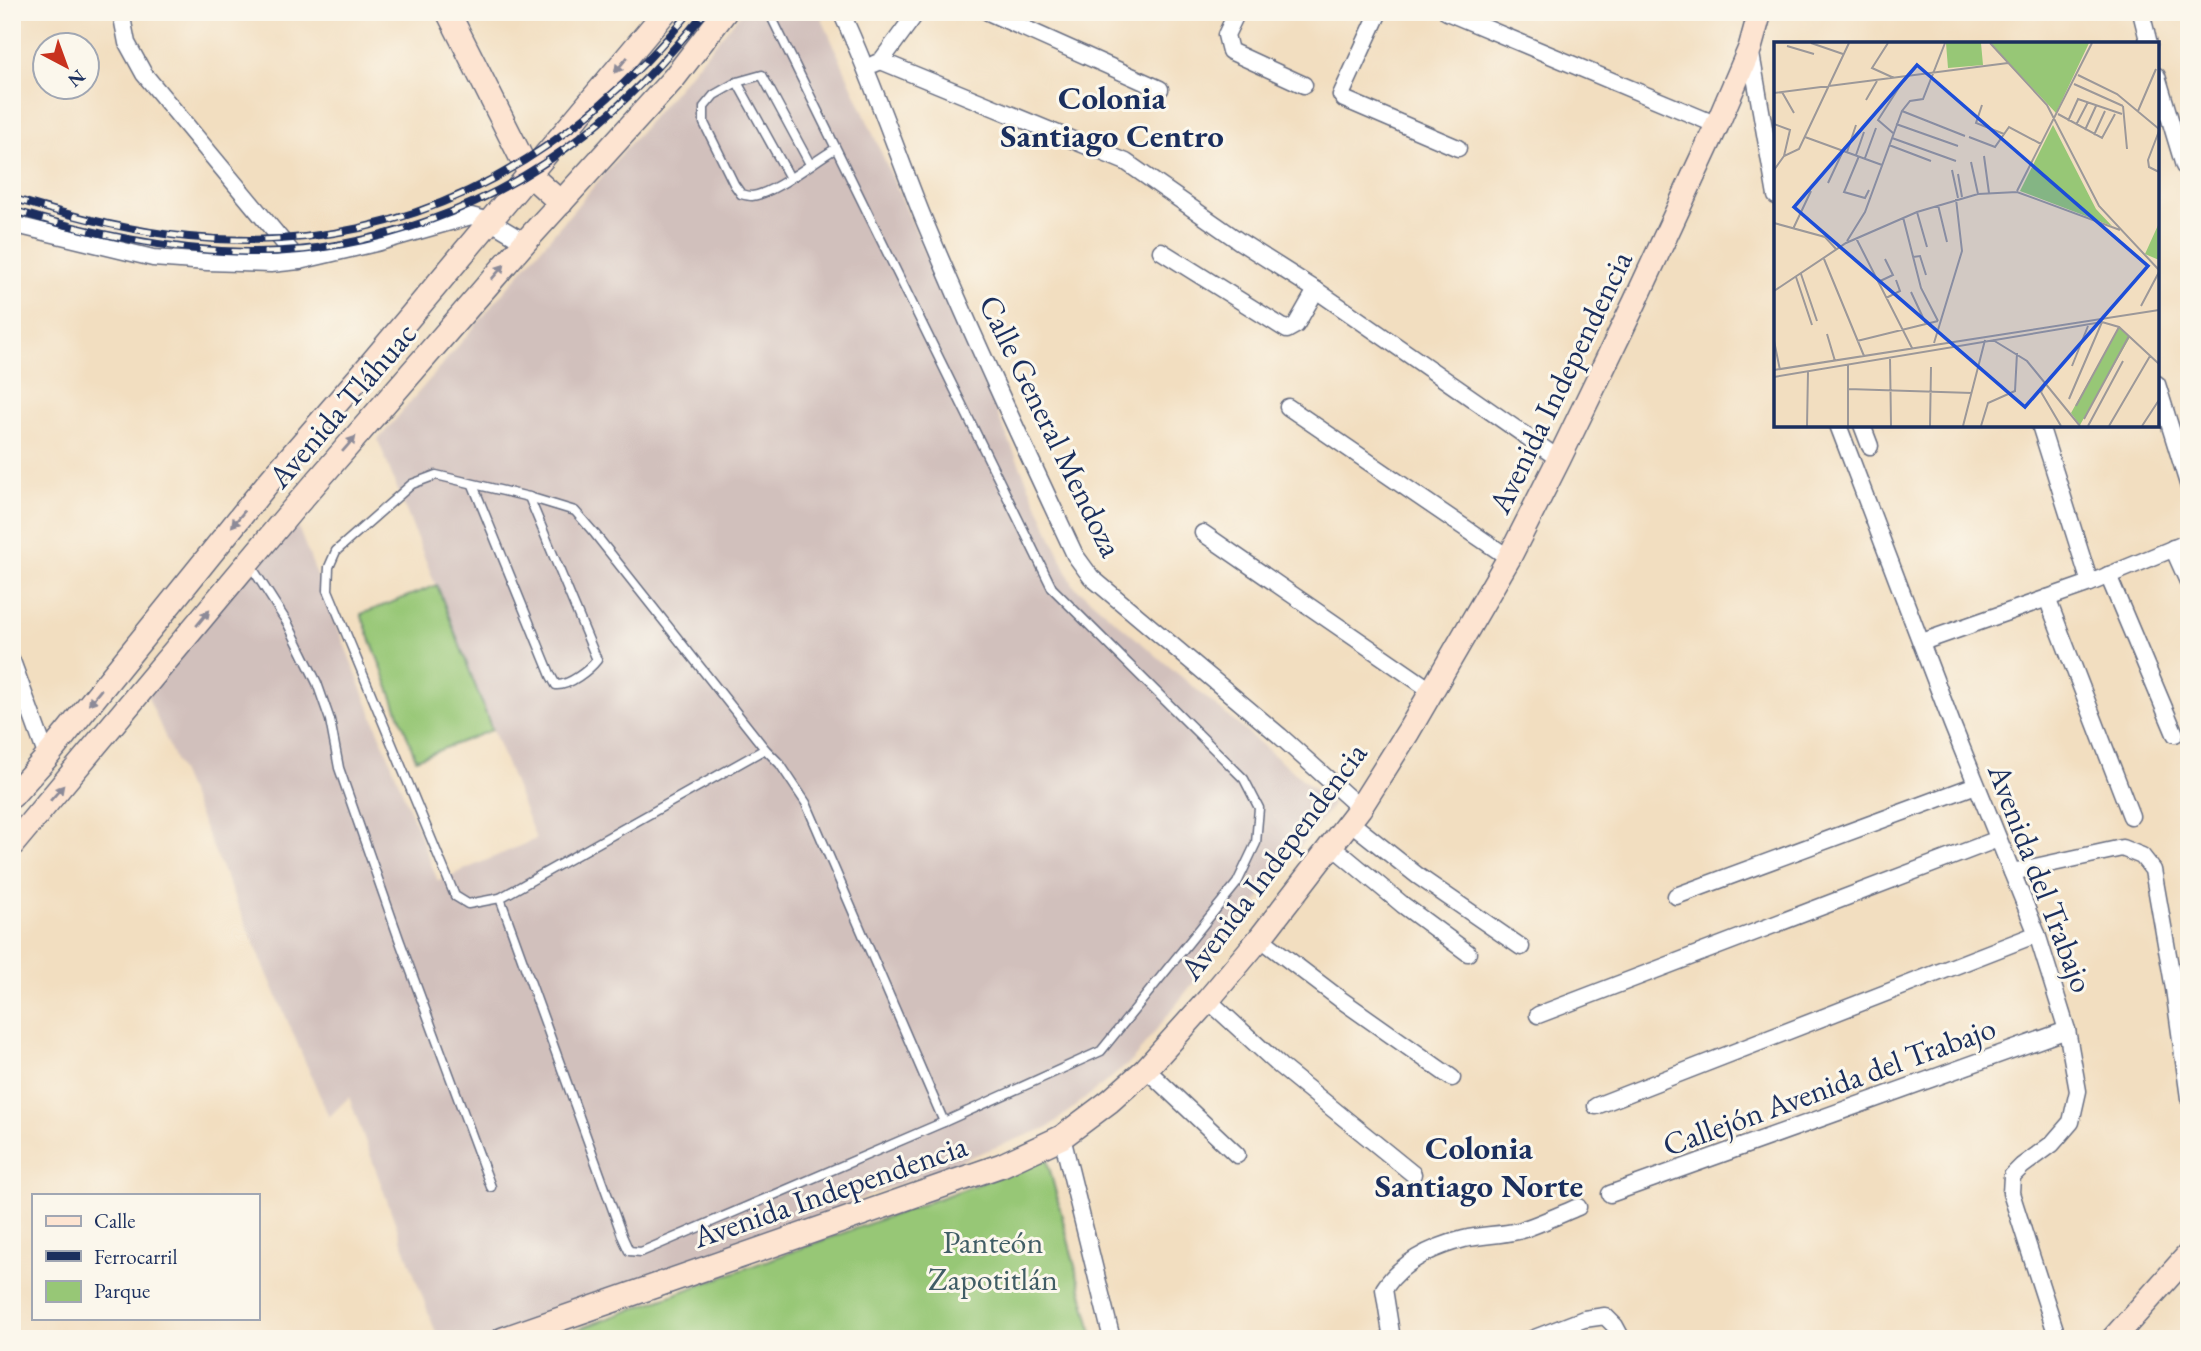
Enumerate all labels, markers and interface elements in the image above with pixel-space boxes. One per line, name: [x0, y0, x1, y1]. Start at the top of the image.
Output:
north arrow: [32, 32, 102, 102]
inset map: [1774, 42, 2159, 427]
one-way arrow: [614, 55, 629, 73]
text: N: [62, 64, 91, 93]
district label: Colonia Santiago Centro: [1000, 76, 1224, 157]
street label: Avenida Independencia: [1478, 243, 1642, 521]
one-way arrow: [490, 264, 505, 281]
street label: Calle General Mendoza: [969, 288, 1133, 564]
street label: Avenida Tláhuac: [258, 313, 426, 498]
one-way arrow: [341, 435, 357, 453]
one-way arrow: [231, 511, 246, 528]
one-way arrow: [195, 610, 210, 627]
one-way arrow: [88, 687, 103, 705]
street label: Avenida Independencia: [1169, 733, 1376, 989]
street label: Avenida del Trabajo: [1978, 757, 2104, 998]
one-way arrow: [49, 784, 65, 802]
street label: Callejón Avenida del Trabajo: [1657, 1006, 2001, 1166]
street label: Avenida Independencia: [686, 1124, 973, 1258]
district label: Colonia Santiago Norte: [1375, 1126, 1583, 1207]
legend: [32, 1194, 259, 1320]
text: Calle: [94, 1207, 136, 1234]
park label: Panteón Zapotitlán: [928, 1221, 1058, 1300]
text: Ferrocarril: [94, 1243, 178, 1270]
text: Parque: [94, 1277, 150, 1304]

